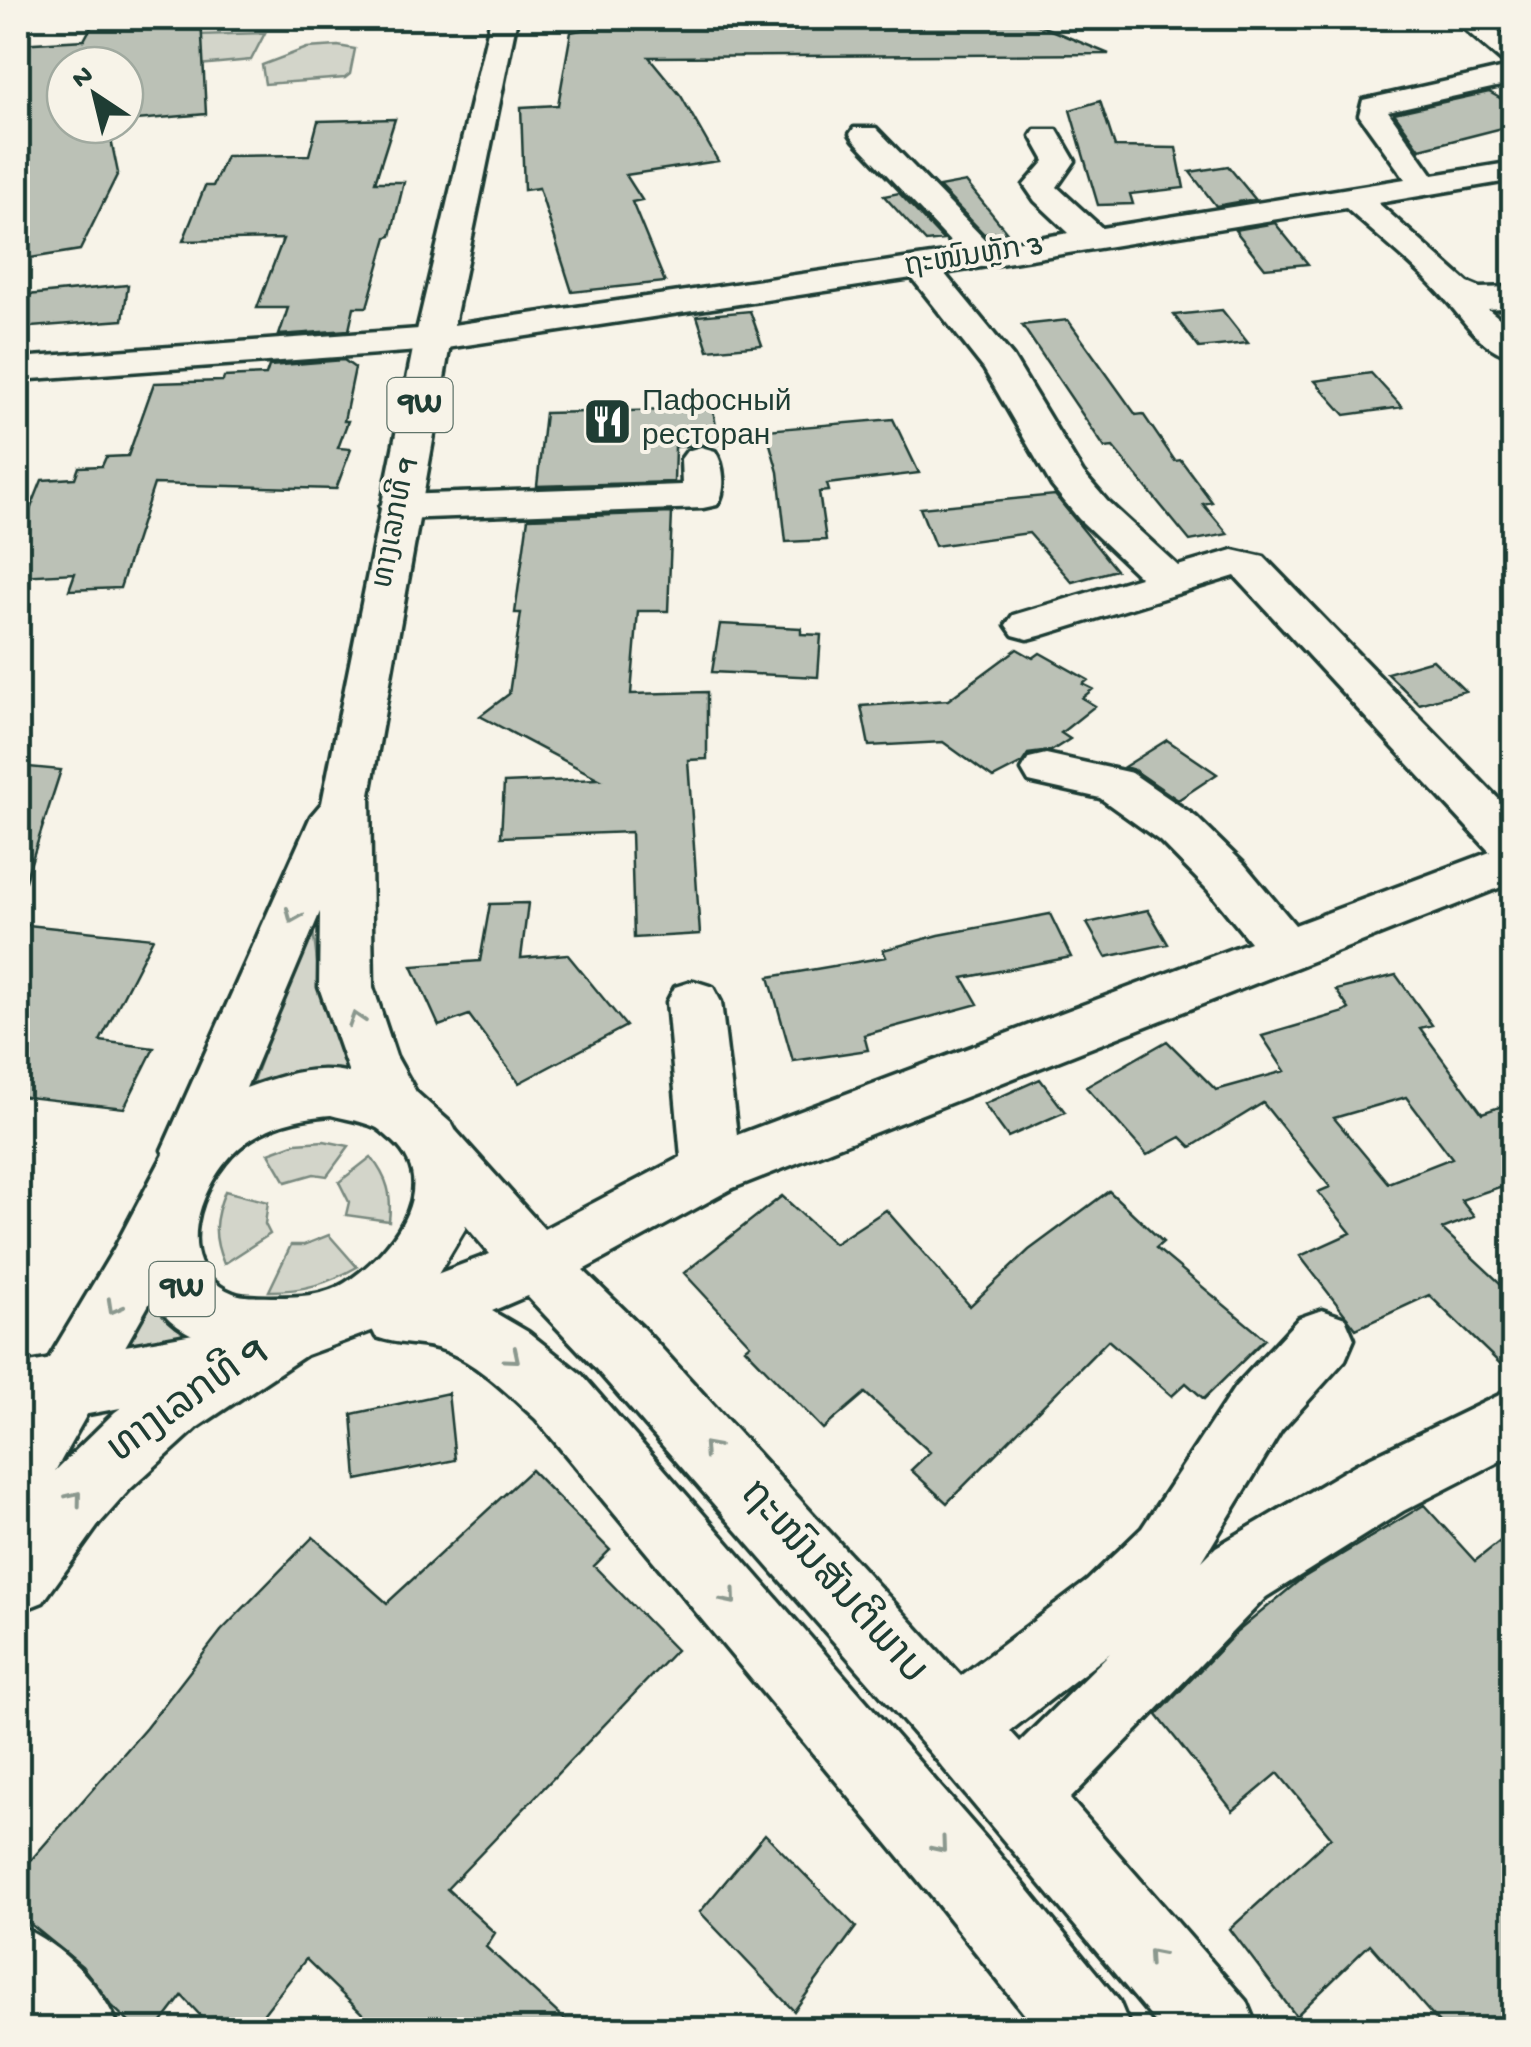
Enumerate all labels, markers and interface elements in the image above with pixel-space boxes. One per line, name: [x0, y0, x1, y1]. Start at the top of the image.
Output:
north arrow: [45, 45, 145, 145]
text: N: [66, 59, 100, 97]
street label: ຖະໜົນຫຼັກ 3: [902, 228, 1046, 286]
road number: 9W: [388, 378, 452, 432]
place label: Пафосный ресторан: [642, 387, 792, 456]
restaurant icon: Пафосный ресторан: [581, 395, 633, 447]
street label: ທາງເລກທີ 9: [364, 454, 427, 591]
one-way arrow: [285, 906, 305, 924]
one-way arrow: [347, 1011, 368, 1028]
road number: 9W: [150, 1262, 214, 1316]
one-way arrow: [106, 1297, 126, 1315]
street label: ທາງເລກທີ 9: [97, 1324, 278, 1476]
one-way arrow: [501, 1346, 520, 1364]
one-way arrow: [703, 1441, 721, 1460]
street label: ຖະໜົນສັນຕິພາບ: [727, 1468, 939, 1696]
one-way arrow: [63, 1491, 81, 1509]
one-way arrow: [718, 1587, 736, 1605]
one-way arrow: [929, 1834, 947, 1853]
one-way arrow: [1147, 1949, 1165, 1968]

